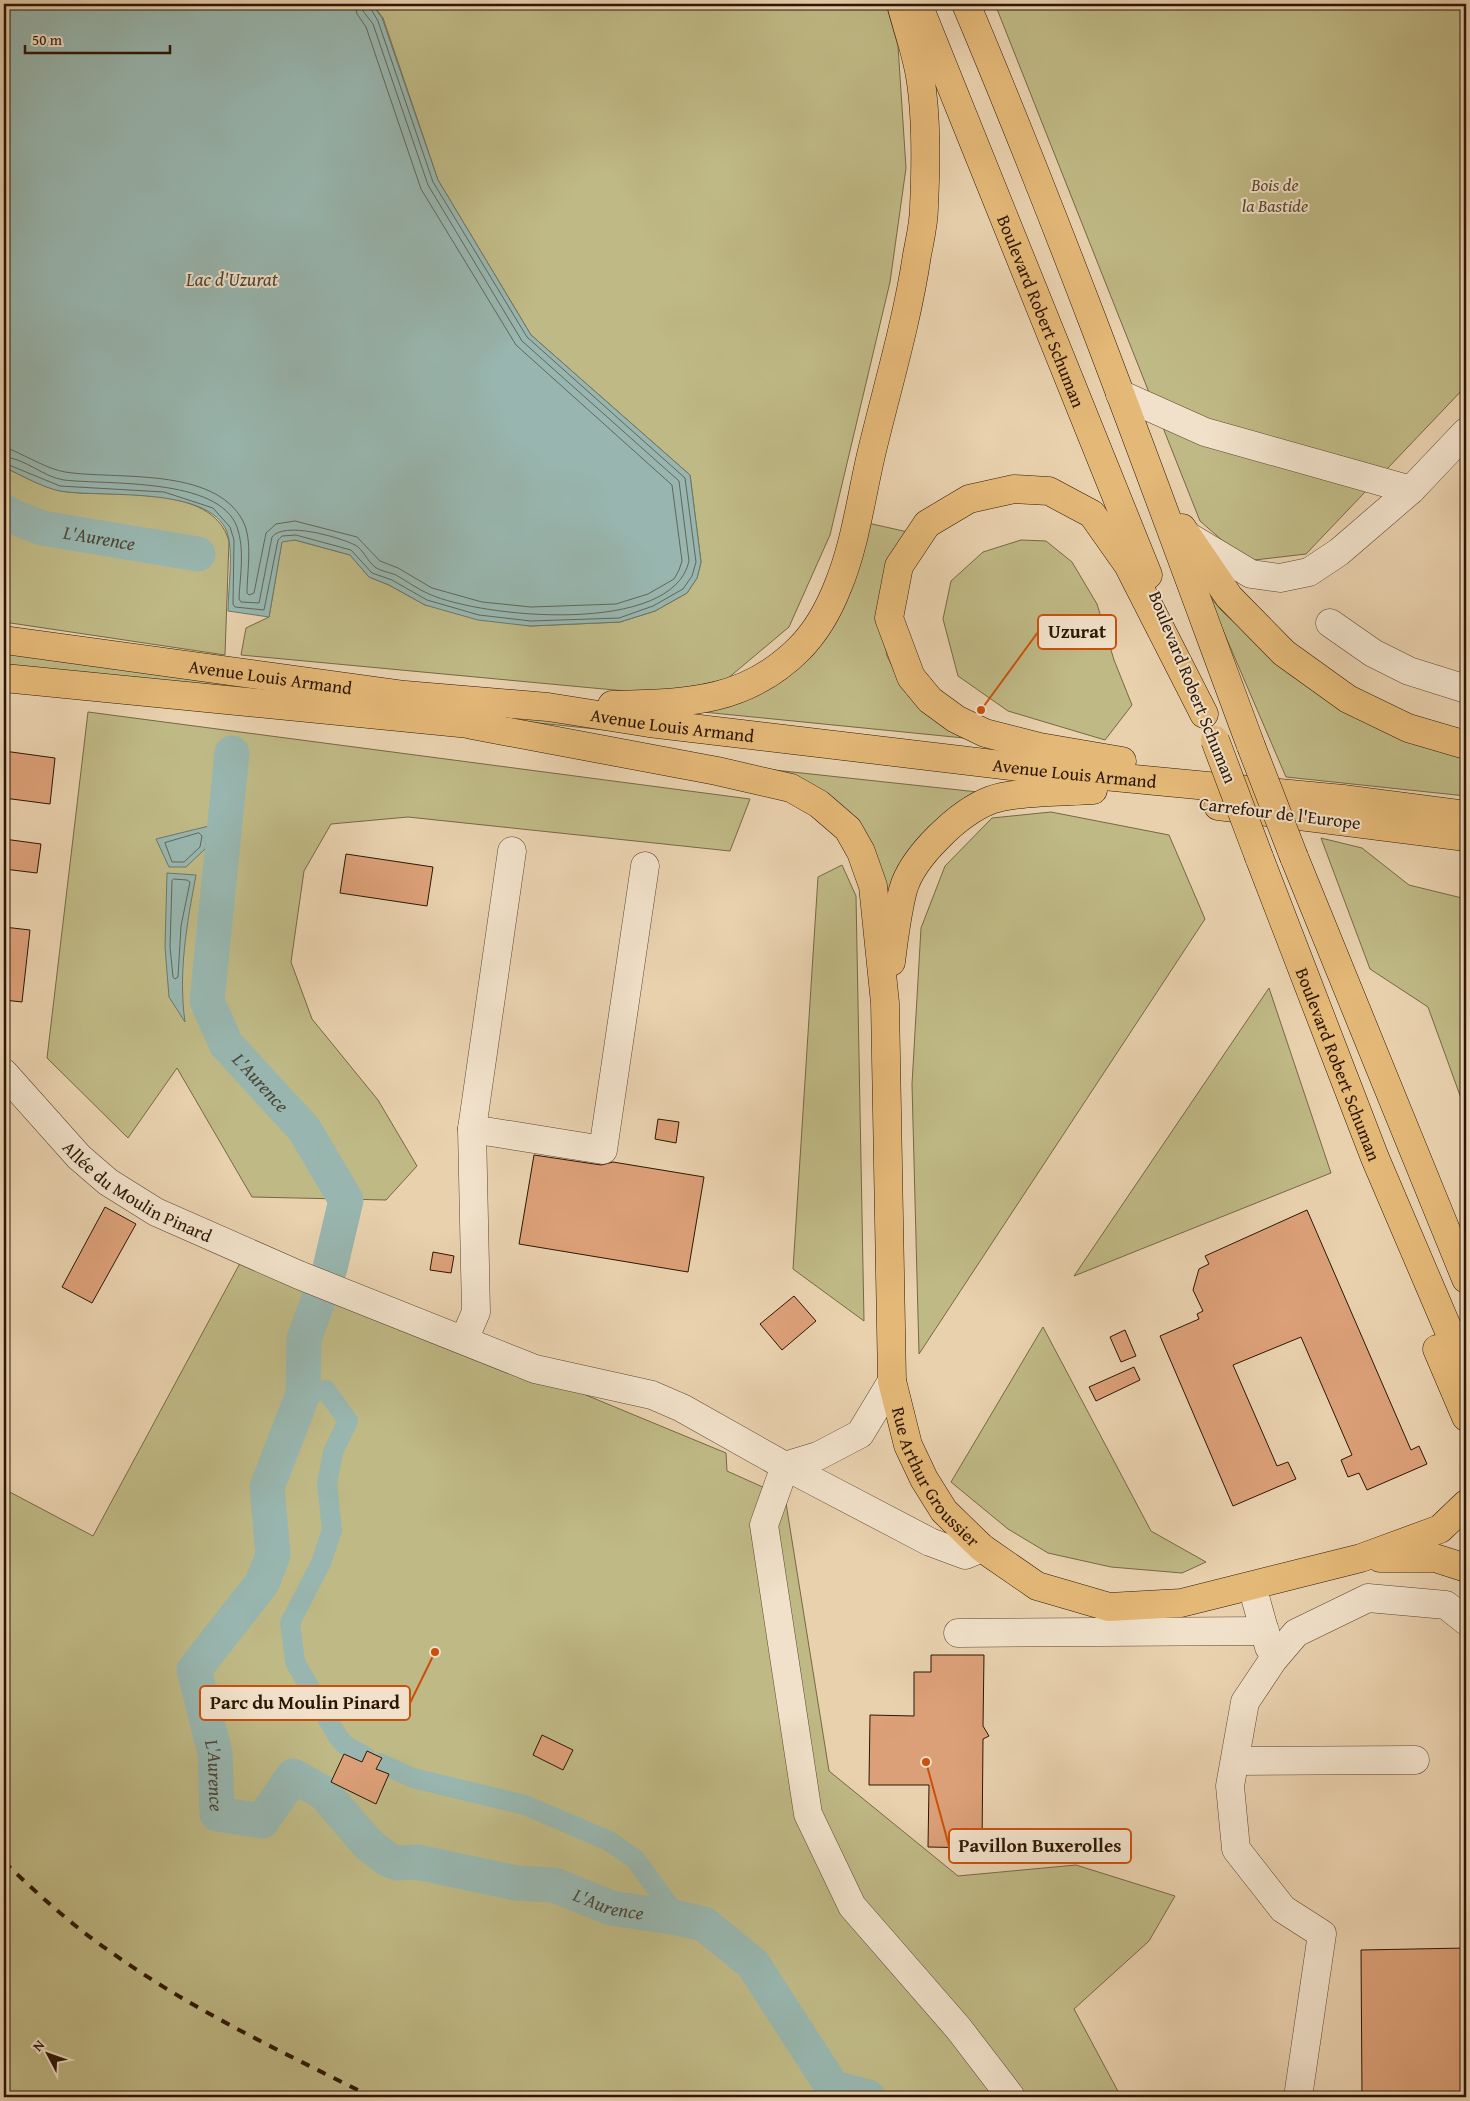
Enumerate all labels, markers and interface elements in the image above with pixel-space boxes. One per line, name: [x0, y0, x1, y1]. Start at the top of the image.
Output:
scale bar: [25, 22, 170, 54]
text: 50 m: [32, 29, 63, 50]
park label: Bois de la Bastide: [1242, 171, 1308, 219]
street label: Boulevard Robert Schuman: [991, 211, 1093, 411]
water label: Lac d'Uzurat: [185, 265, 279, 293]
water label: L'Aurence: [60, 518, 138, 557]
street label: Boulevard Robert Schuman: [1142, 587, 1244, 787]
callout: Uzurat: [1038, 615, 1116, 649]
text: Uzurat: [1048, 617, 1107, 645]
street label: Avenue Louis Armand: [187, 652, 354, 701]
street label: Avenue Louis Armand: [589, 700, 756, 749]
street label: Avenue Louis Armand: [991, 750, 1158, 795]
street label: Carrefour de l'Europe: [1198, 790, 1362, 836]
street label: Boulevard Robert Schuman: [1289, 963, 1388, 1165]
water label: L'Aurence: [225, 1045, 296, 1119]
street label: Allée du Moulin Pinard: [57, 1134, 217, 1249]
street label: Rue Arthur Groussier: [885, 1404, 987, 1553]
callout: Parc du Moulin Pinard: [200, 1686, 410, 1720]
text: Parc du Moulin Pinard: [210, 1688, 400, 1716]
water label: L'Aurence: [198, 1735, 231, 1812]
callout: Pavillon Buxerolles: [949, 1829, 1131, 1863]
text: Pavillon Buxerolles: [959, 1831, 1121, 1859]
water label: L'Aurence: [568, 1880, 646, 1927]
north arrow: [22, 2028, 72, 2078]
text: N: [28, 2035, 49, 2056]

